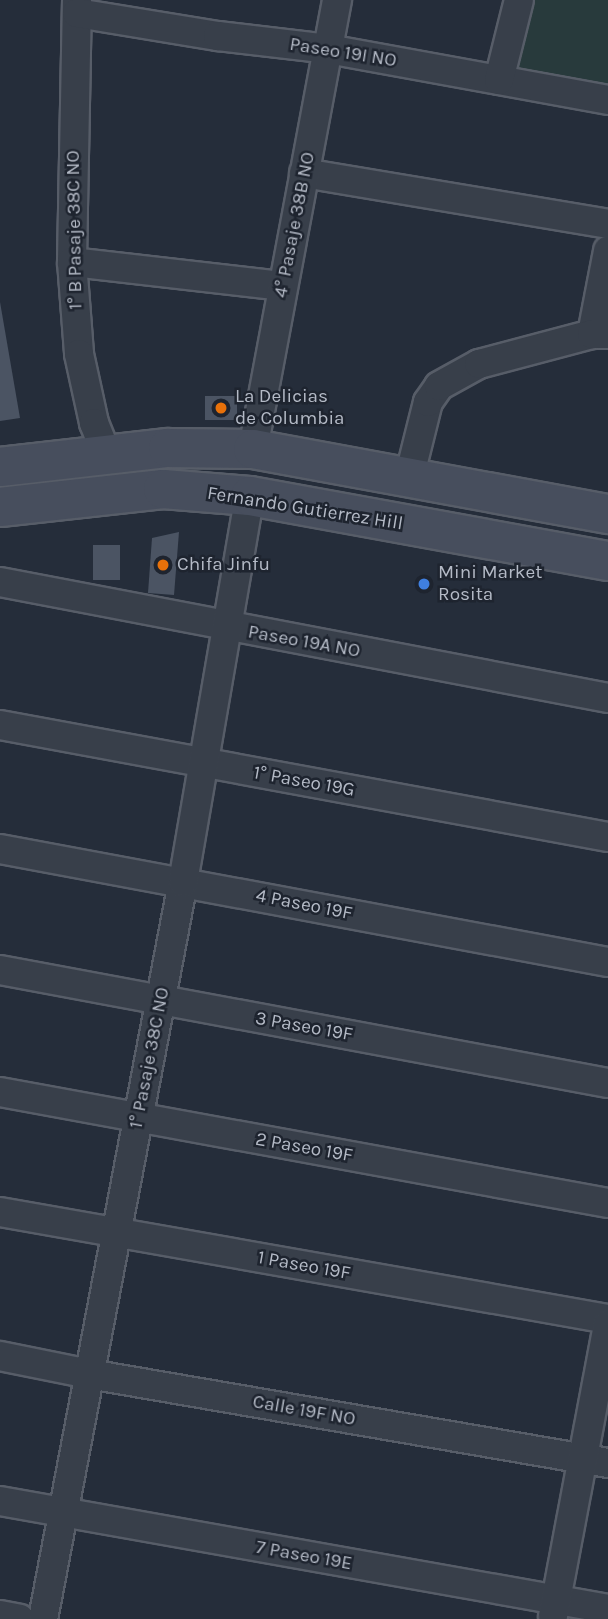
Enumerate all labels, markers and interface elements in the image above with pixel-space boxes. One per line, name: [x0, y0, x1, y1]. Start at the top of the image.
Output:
street label: Paseo 19I NO: [288, 33, 398, 73]
street label: 1° B Pasaje 38C NO: [62, 150, 88, 310]
street label: 4° Pasaje 38B NO: [270, 150, 320, 300]
place label: La Delicias de Columbia: [235, 386, 345, 430]
marker: La Delicias de Columbia: [213, 400, 229, 416]
street label: Fernando Gutierrez Hill: [205, 482, 405, 536]
place label: Chifa Jinfu: [177, 554, 270, 576]
marker: Chifa Jinfu: [155, 557, 171, 573]
place label: Mini Market Rosita: [438, 562, 542, 606]
marker: Mini Market Rosita: [416, 576, 432, 592]
street label: Paseo 19A NO: [246, 621, 362, 663]
street label: 1° Paseo 19G: [252, 762, 356, 802]
street label: 4 Paseo 19F: [254, 884, 354, 926]
street label: 1° Pasaje 38C NO: [125, 986, 175, 1130]
street label: 3 Paseo 19F: [253, 1007, 355, 1047]
street label: 2 Paseo 19F: [254, 1128, 354, 1168]
street label: 1 Paseo 19F: [256, 1247, 352, 1285]
street label: Calle 19F NO: [251, 1391, 357, 1431]
street label: 7 Paseo 19E: [254, 1536, 354, 1576]

